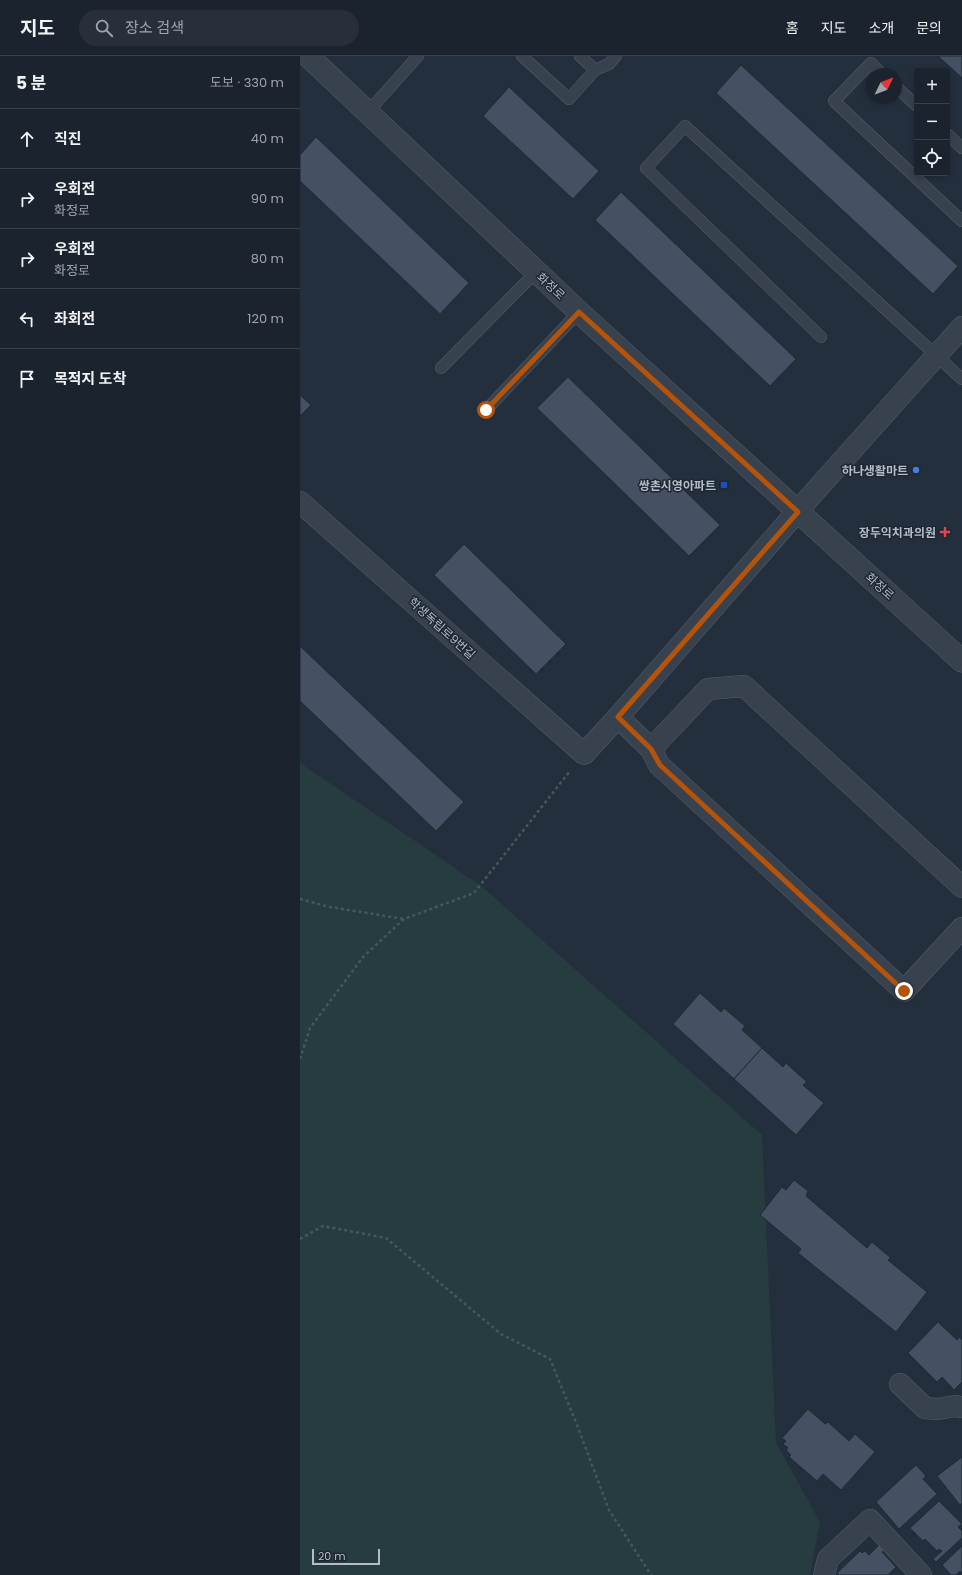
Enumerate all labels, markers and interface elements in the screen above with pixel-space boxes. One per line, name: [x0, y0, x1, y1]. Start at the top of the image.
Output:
search box: [79, 10, 359, 46]
text: 지도: [20, 15, 55, 42]
icon: search: [93, 17, 115, 39]
text: 장소 검색: [125, 17, 184, 38]
text: 홈: [786, 18, 799, 38]
text: 지도: [821, 18, 846, 38]
text: 소개: [868, 18, 894, 38]
text: 문의: [916, 18, 942, 38]
north arrow: [866, 68, 902, 104]
map controls: [914, 68, 950, 176]
button: +: [914, 68, 950, 104]
text: 5 분: [16, 71, 46, 95]
text: 도보 · 330 m: [210, 73, 284, 92]
button: −: [914, 104, 950, 140]
icon: ahead: [16, 128, 38, 150]
text: 직진: [54, 128, 82, 149]
text: 40 m: [251, 129, 284, 148]
button: locate: [914, 140, 950, 176]
text: 우회전: [54, 178, 95, 199]
icon: right: [16, 188, 38, 210]
text: 90 m: [251, 189, 284, 208]
text: 화정로: [54, 201, 90, 220]
text: 우회전: [54, 238, 95, 259]
icon: right: [16, 248, 38, 270]
text: 80 m: [251, 249, 284, 268]
text: 화정로: [54, 261, 90, 280]
street label: 화정로: [533, 268, 569, 304]
icon: left: [16, 308, 38, 330]
text: 좌회전: [54, 308, 95, 329]
text: 120 m: [247, 309, 284, 328]
icon: arrive: [16, 368, 38, 390]
text: 목적지 도착: [54, 368, 126, 389]
route start: [477, 401, 495, 419]
place label: 하나생활마트: [842, 462, 908, 479]
marker: 하나생활마트: [911, 465, 921, 475]
place label: 쌍촌시영아파트: [639, 477, 716, 494]
marker: 쌍촌시영아파트: [719, 480, 729, 490]
place label: 장두익치과의원: [859, 524, 936, 541]
marker: 장두익치과의원: [939, 526, 951, 538]
street label: 화정로: [862, 569, 898, 603]
street label: 학생독립로9번길: [405, 593, 479, 663]
route end: [895, 982, 913, 1000]
scale bar: [312, 1547, 380, 1566]
text: 20 m: [318, 1548, 346, 1564]

